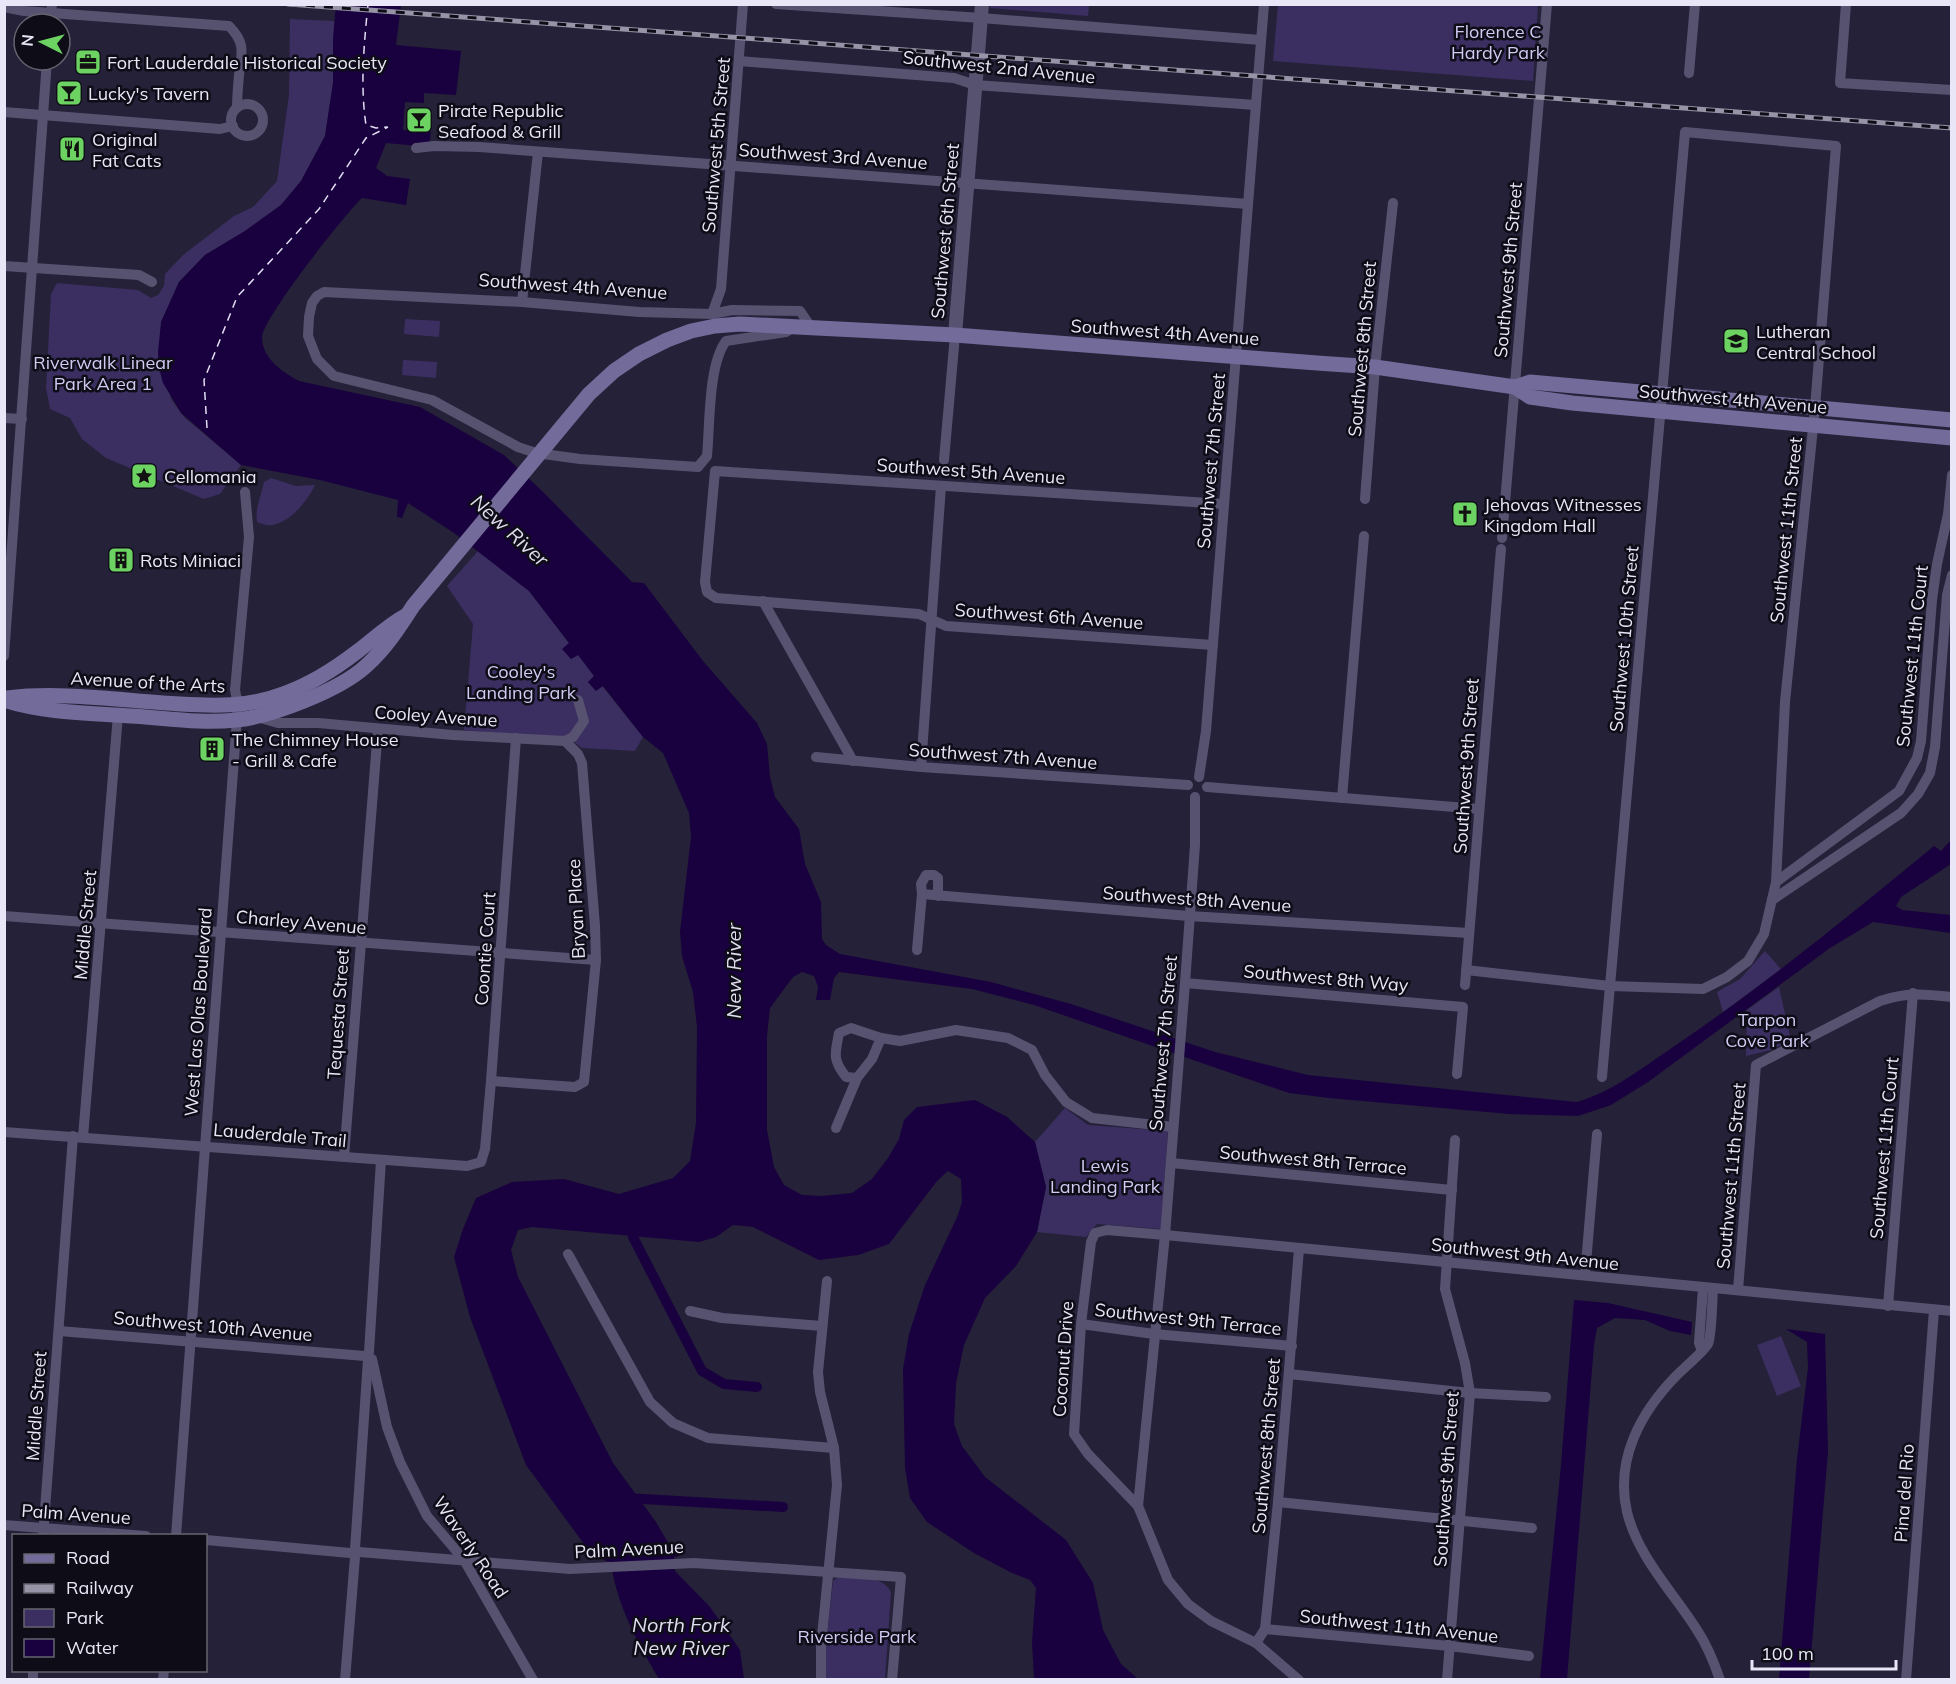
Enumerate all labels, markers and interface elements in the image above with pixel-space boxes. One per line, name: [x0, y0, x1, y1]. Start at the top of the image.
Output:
north arrow: [12, 12, 72, 72]
park label: Florence C Hardy Park: [1451, 20, 1546, 64]
text: N: [17, 33, 38, 47]
street label: Southwest 2nd Avenue: [902, 45, 1096, 89]
office icon: Fort Lauderdale Historical Society: [73, 47, 103, 77]
place label: Fort Lauderdale Historical Society: [107, 51, 387, 74]
street label: Southwest 5th Street: [697, 56, 735, 234]
bar icon: Lucky's Tavern: [54, 78, 84, 108]
place label: Lucky's Tavern: [88, 82, 210, 105]
place label: Pirate Republic Seafood & Grill: [438, 99, 564, 143]
bar icon: Pirate Republic Seafood & Grill: [404, 105, 434, 135]
place label: Original Fat Cats: [92, 128, 162, 172]
restaurant icon: Original Fat Cats: [57, 134, 87, 164]
street label: Southwest 3rd Avenue: [738, 138, 928, 174]
street label: Southwest 6th Street: [926, 142, 964, 320]
street label: Southwest 9th Street: [1489, 181, 1527, 359]
street label: Southwest 8th Street: [1343, 260, 1381, 438]
street label: Southwest 4th Avenue: [478, 268, 668, 304]
street label: Southwest 4th Avenue: [1070, 314, 1260, 350]
place label: Lutheran Central School: [1756, 320, 1876, 364]
school or university icon: Lutheran Central School: [1721, 326, 1751, 356]
park label: Riverwalk Linear Park Area 1: [33, 351, 173, 395]
street label: Southwest 7th Street: [1192, 372, 1230, 550]
street label: Southwest 4th Avenue: [1638, 379, 1828, 419]
street label: Southwest 11th Street: [1765, 436, 1807, 624]
street label: Southwest 5th Avenue: [876, 453, 1066, 489]
place icon: Cellomania: [129, 461, 159, 491]
place label: Cellomania: [164, 465, 257, 488]
water label: New River: [466, 489, 554, 572]
place label: Jehovas Witnesses Kingdom Hall: [1484, 493, 1642, 537]
church icon: Jehovas Witnesses Kingdom Hall: [1450, 499, 1480, 529]
building icon: Rots Miniaci: [106, 545, 136, 575]
street label: Southwest 10th Street: [1604, 545, 1644, 733]
place label: Rots Miniaci: [140, 549, 241, 572]
street label: Southwest 11th Court: [1891, 564, 1933, 748]
street label: Southwest 6th Avenue: [954, 598, 1144, 634]
park label: Cooley's Landing Park: [466, 660, 577, 704]
street label: Avenue of the Arts: [70, 666, 226, 698]
street label: Southwest 9th Street: [1448, 677, 1484, 855]
street label: Cooley Avenue: [374, 700, 498, 732]
place label: The Chimney House - Grill & Cafe: [232, 728, 399, 772]
building icon: The Chimney House - Grill & Cafe: [197, 734, 227, 764]
street label: Southwest 7th Avenue: [908, 738, 1098, 774]
street label: Bryan Place: [562, 858, 590, 960]
street label: Middle Street: [69, 869, 101, 981]
street label: Southwest 8th Avenue: [1102, 881, 1292, 917]
street label: Coontie Court: [470, 892, 500, 1006]
street label: Charley Avenue: [235, 905, 367, 939]
street label: West Las Olas Boulevard: [179, 907, 217, 1117]
water label: New River: [721, 923, 746, 1019]
street label: Tequesta Street: [322, 948, 354, 1080]
street label: Southwest 7th Street: [1144, 954, 1182, 1132]
street label: Southwest 8th Way: [1243, 959, 1410, 997]
park label: Tarpon Cove Park: [1725, 1008, 1810, 1052]
street label: Southwest 11th Court: [1865, 1056, 1903, 1240]
street label: Southwest 11th Street: [1711, 1082, 1751, 1270]
street label: Lauderdale Trail: [212, 1118, 348, 1152]
street label: Southwest 8th Terrace: [1218, 1140, 1408, 1180]
park label: Lewis Landing Park: [1050, 1154, 1161, 1198]
street label: Southwest 9th Avenue: [1430, 1233, 1620, 1275]
street label: Southwest 9th Terrace: [1093, 1298, 1283, 1340]
street label: Coconut Drive: [1047, 1300, 1079, 1418]
street label: Southwest 10th Avenue: [113, 1306, 313, 1346]
street label: Middle Street: [21, 1350, 51, 1462]
street label: Southwest 8th Street: [1247, 1357, 1285, 1535]
street label: Southwest 9th Street: [1428, 1390, 1464, 1568]
street label: Pina del Rio: [1889, 1443, 1919, 1543]
street label: Waverly Road: [428, 1492, 514, 1602]
street label: Palm Avenue: [21, 1499, 131, 1529]
legend: [12, 1534, 207, 1672]
street label: Palm Avenue: [574, 1535, 684, 1563]
text: Road: [66, 1546, 110, 1569]
text: Railway: [66, 1576, 134, 1599]
street label: Southwest 11th Avenue: [1299, 1604, 1499, 1648]
text: Park: [66, 1606, 105, 1629]
water label: North Fork New River: [632, 1612, 731, 1660]
park label: Riverside Park: [798, 1625, 917, 1648]
scale bar: [1752, 1633, 1896, 1671]
text: Water: [66, 1636, 119, 1659]
text: 100 m: [1761, 1642, 1814, 1665]

